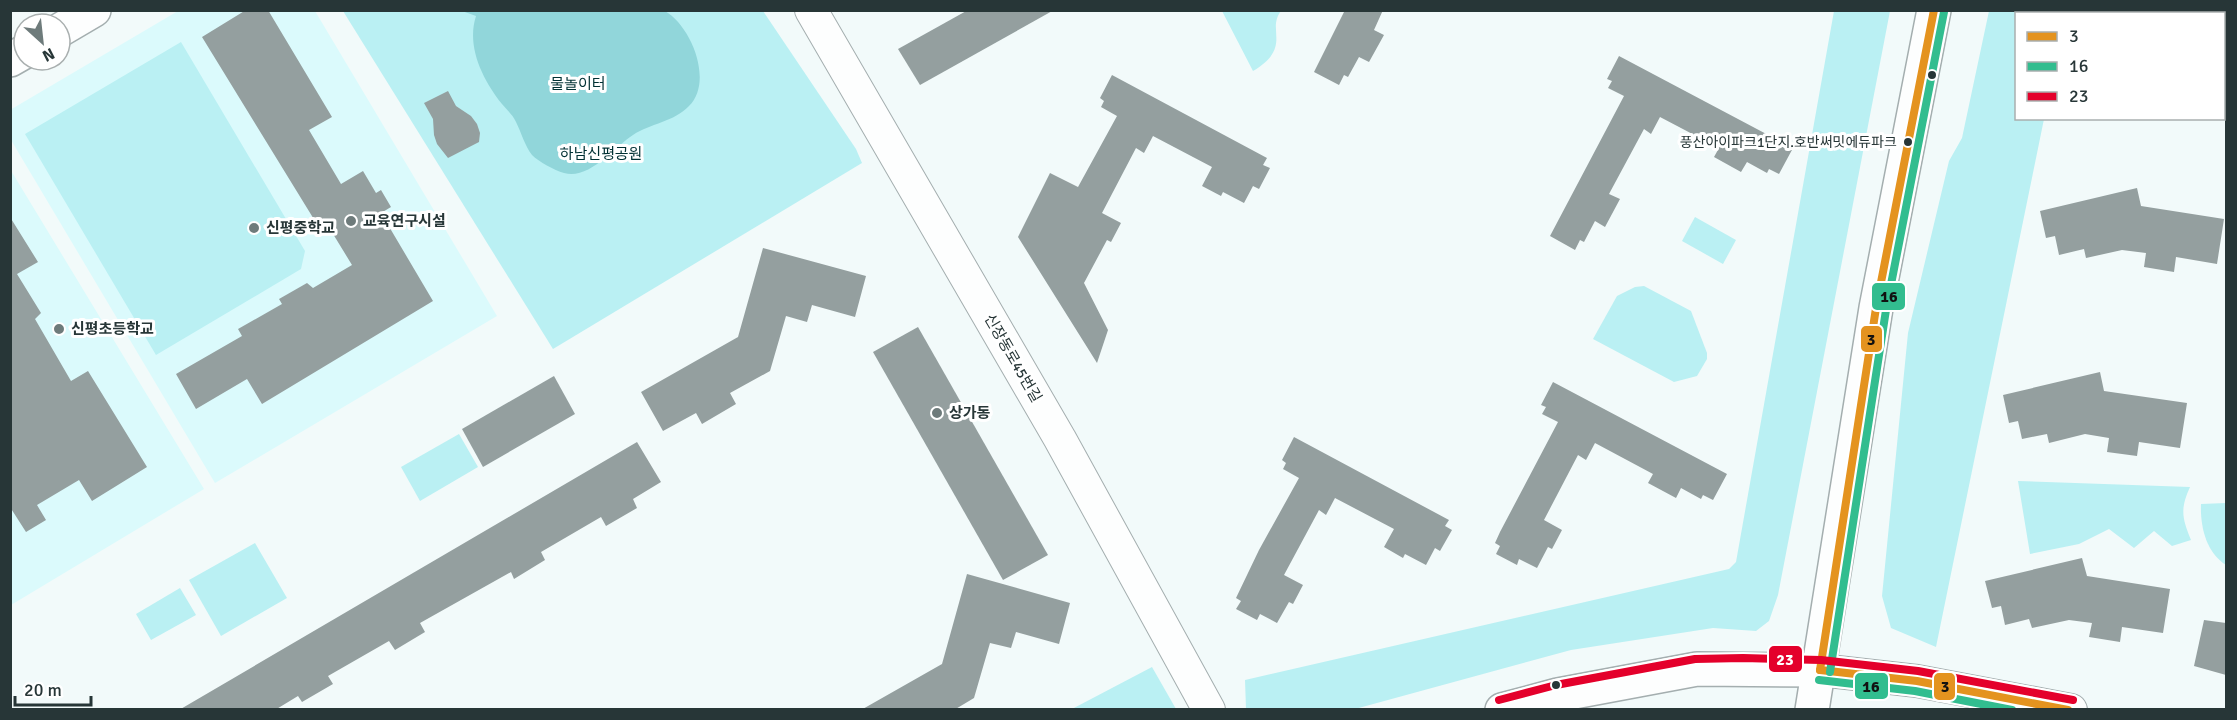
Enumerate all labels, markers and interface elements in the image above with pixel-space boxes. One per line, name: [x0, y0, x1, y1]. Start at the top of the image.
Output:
north arrow: [12, 12, 72, 72]
legend: [2015, 12, 2225, 120]
text: 3: [2069, 25, 2079, 47]
text: N: [39, 43, 58, 66]
text: 16: [2069, 55, 2088, 77]
unlabelled marker: [1926, 69, 1938, 81]
park label: 물놀이터: [550, 75, 606, 93]
text: 23: [2069, 85, 2088, 107]
place label: 풍산아이파크1단지.호반써밋에듀파크: [1680, 134, 1897, 151]
marker: 풍산아이파크1단지.호반써밋에듀파크: [1902, 136, 1914, 148]
park label: 하남신평공원: [560, 145, 642, 163]
place label: 교육연구시설: [363, 212, 446, 230]
marker: 교육연구시설: [344, 214, 358, 228]
place label: 신평중학교: [266, 219, 335, 237]
marker: 신평중학교: [247, 221, 261, 235]
line badge: 16: [1871, 282, 1906, 311]
text: 16: [1880, 287, 1898, 307]
street label: 신장동로45번길: [980, 311, 1046, 405]
place label: 신평초등학교: [71, 320, 154, 338]
marker: 신평초등학교: [52, 322, 66, 336]
line badge: 3: [1860, 325, 1883, 353]
text: 3: [1867, 330, 1875, 350]
place label: 상가동: [949, 404, 991, 422]
marker: 상가동: [930, 406, 944, 420]
line badge: 23: [1768, 645, 1803, 673]
text: 23: [1776, 650, 1794, 670]
scale bar: [15, 669, 92, 707]
line badge: 16: [1854, 672, 1889, 700]
line badge: 3: [1933, 672, 1956, 701]
text: 16: [1862, 677, 1880, 697]
text: 3: [1941, 677, 1949, 697]
text: 20 m: [24, 679, 62, 701]
unlabelled marker: [1550, 679, 1562, 691]

